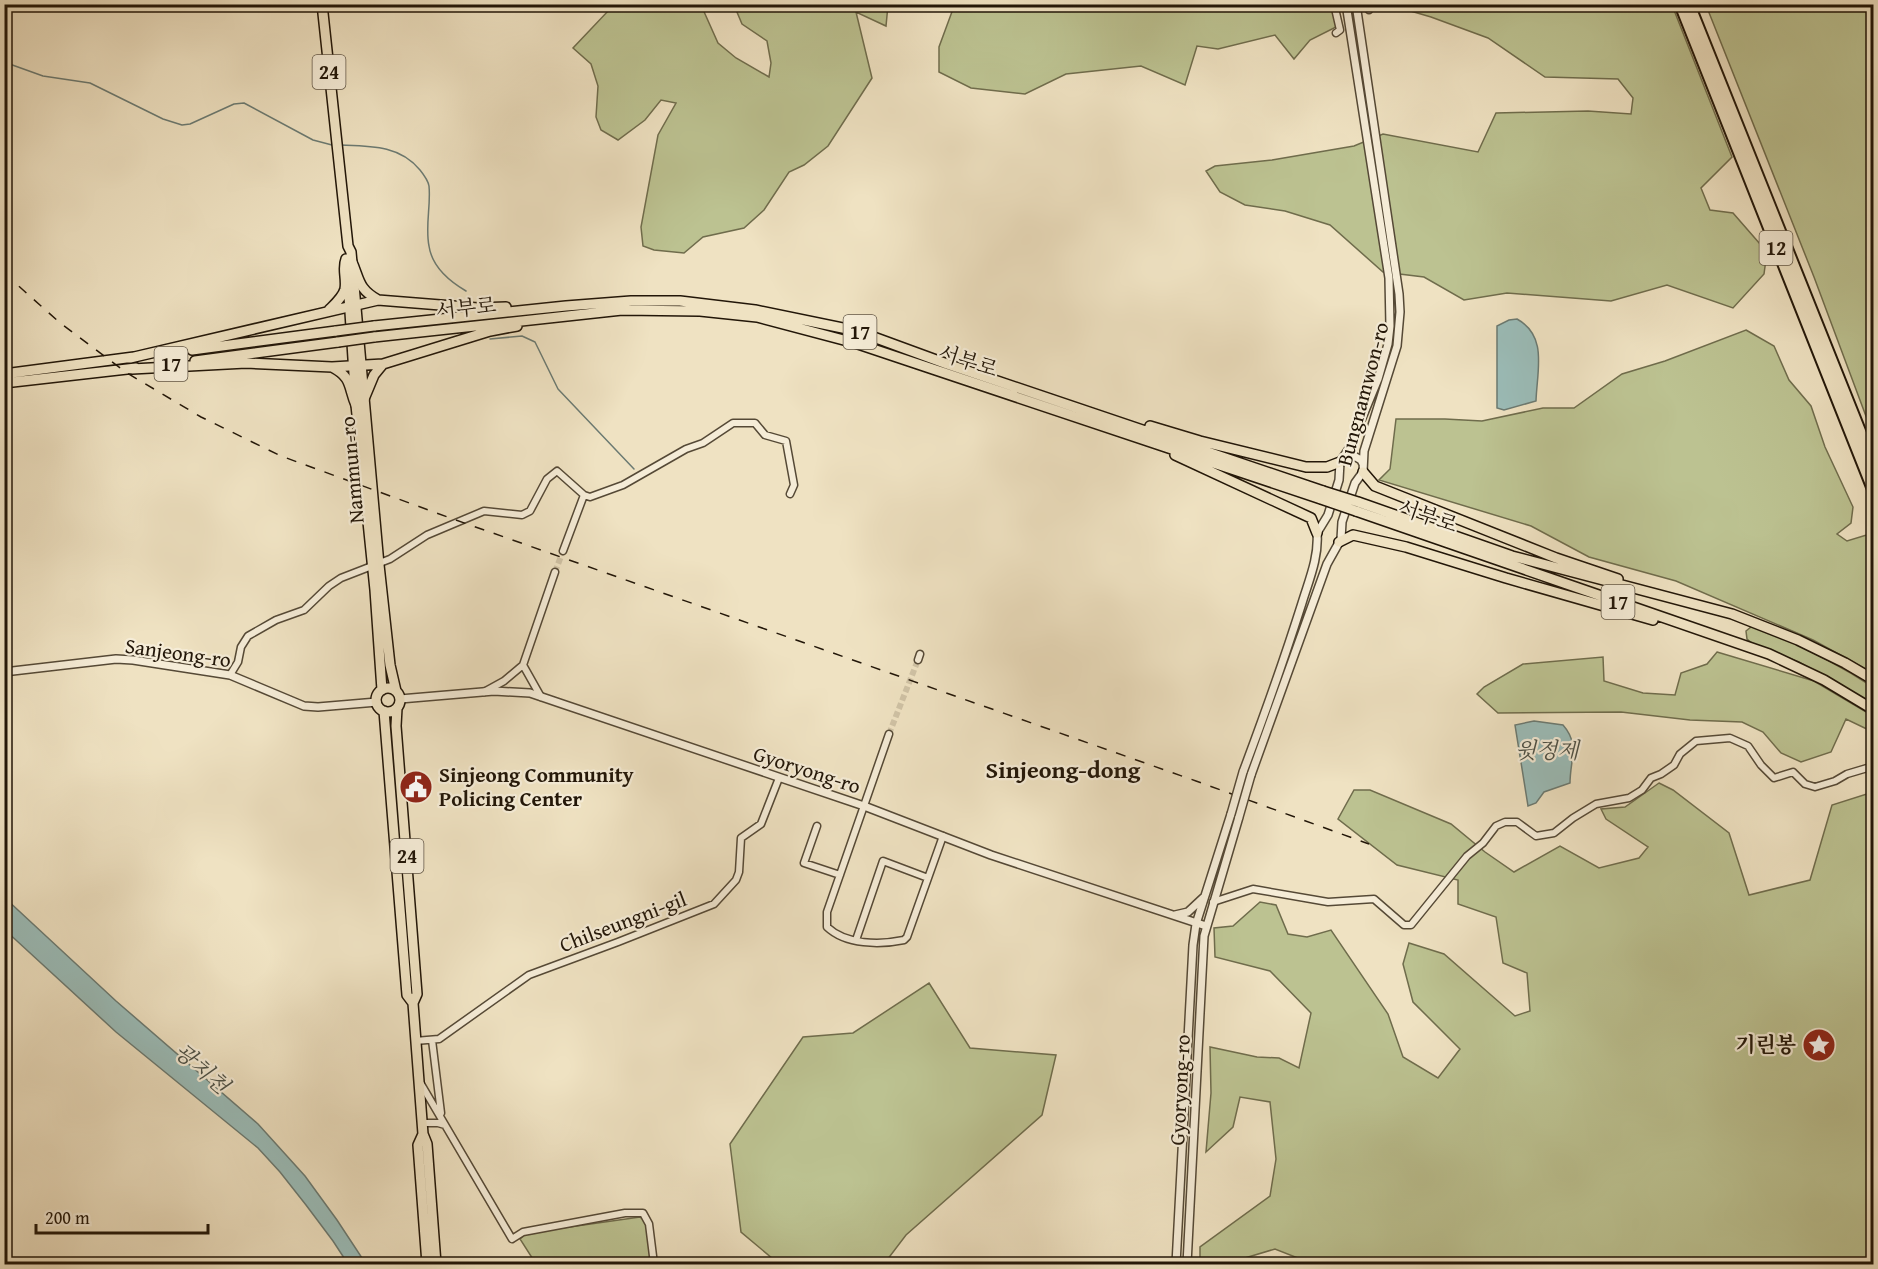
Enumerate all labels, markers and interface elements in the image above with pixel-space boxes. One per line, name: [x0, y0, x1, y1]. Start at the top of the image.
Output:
road number: 24: [312, 55, 346, 89]
road number: 12: [1760, 231, 1792, 265]
street label: 서부로: [434, 289, 498, 326]
road number: 17: [844, 315, 876, 349]
street label: Bungnamwon-ro: [1328, 319, 1397, 469]
street label: 서부로: [934, 336, 1002, 385]
road number: 17: [154, 347, 188, 381]
street label: Nammun-ro: [331, 415, 372, 525]
street label: 서부로: [1394, 491, 1462, 540]
road number: 17: [1602, 585, 1634, 619]
street label: Sanjeong-ro: [123, 630, 233, 675]
water label: 윗정제: [1515, 734, 1582, 766]
street label: Gyoryong-ro: [750, 738, 865, 801]
district label: Sinjeong-dong: [986, 752, 1141, 787]
place label: Sinjeong Community Policing Center: [439, 759, 634, 814]
public building icon: Sinjeong Community Policing Center: [398, 769, 434, 805]
road number: 24: [390, 839, 424, 873]
street label: Chilseungni-gil: [555, 883, 691, 960]
place icon: 기린봉: [1801, 1027, 1837, 1063]
place label: 기린봉: [1735, 1029, 1796, 1060]
street label: Gyoryong-ro: [1161, 1034, 1198, 1146]
water label: 광치천: [167, 1035, 238, 1102]
scale bar: [36, 1197, 208, 1235]
text: 200 m: [45, 1204, 90, 1231]

